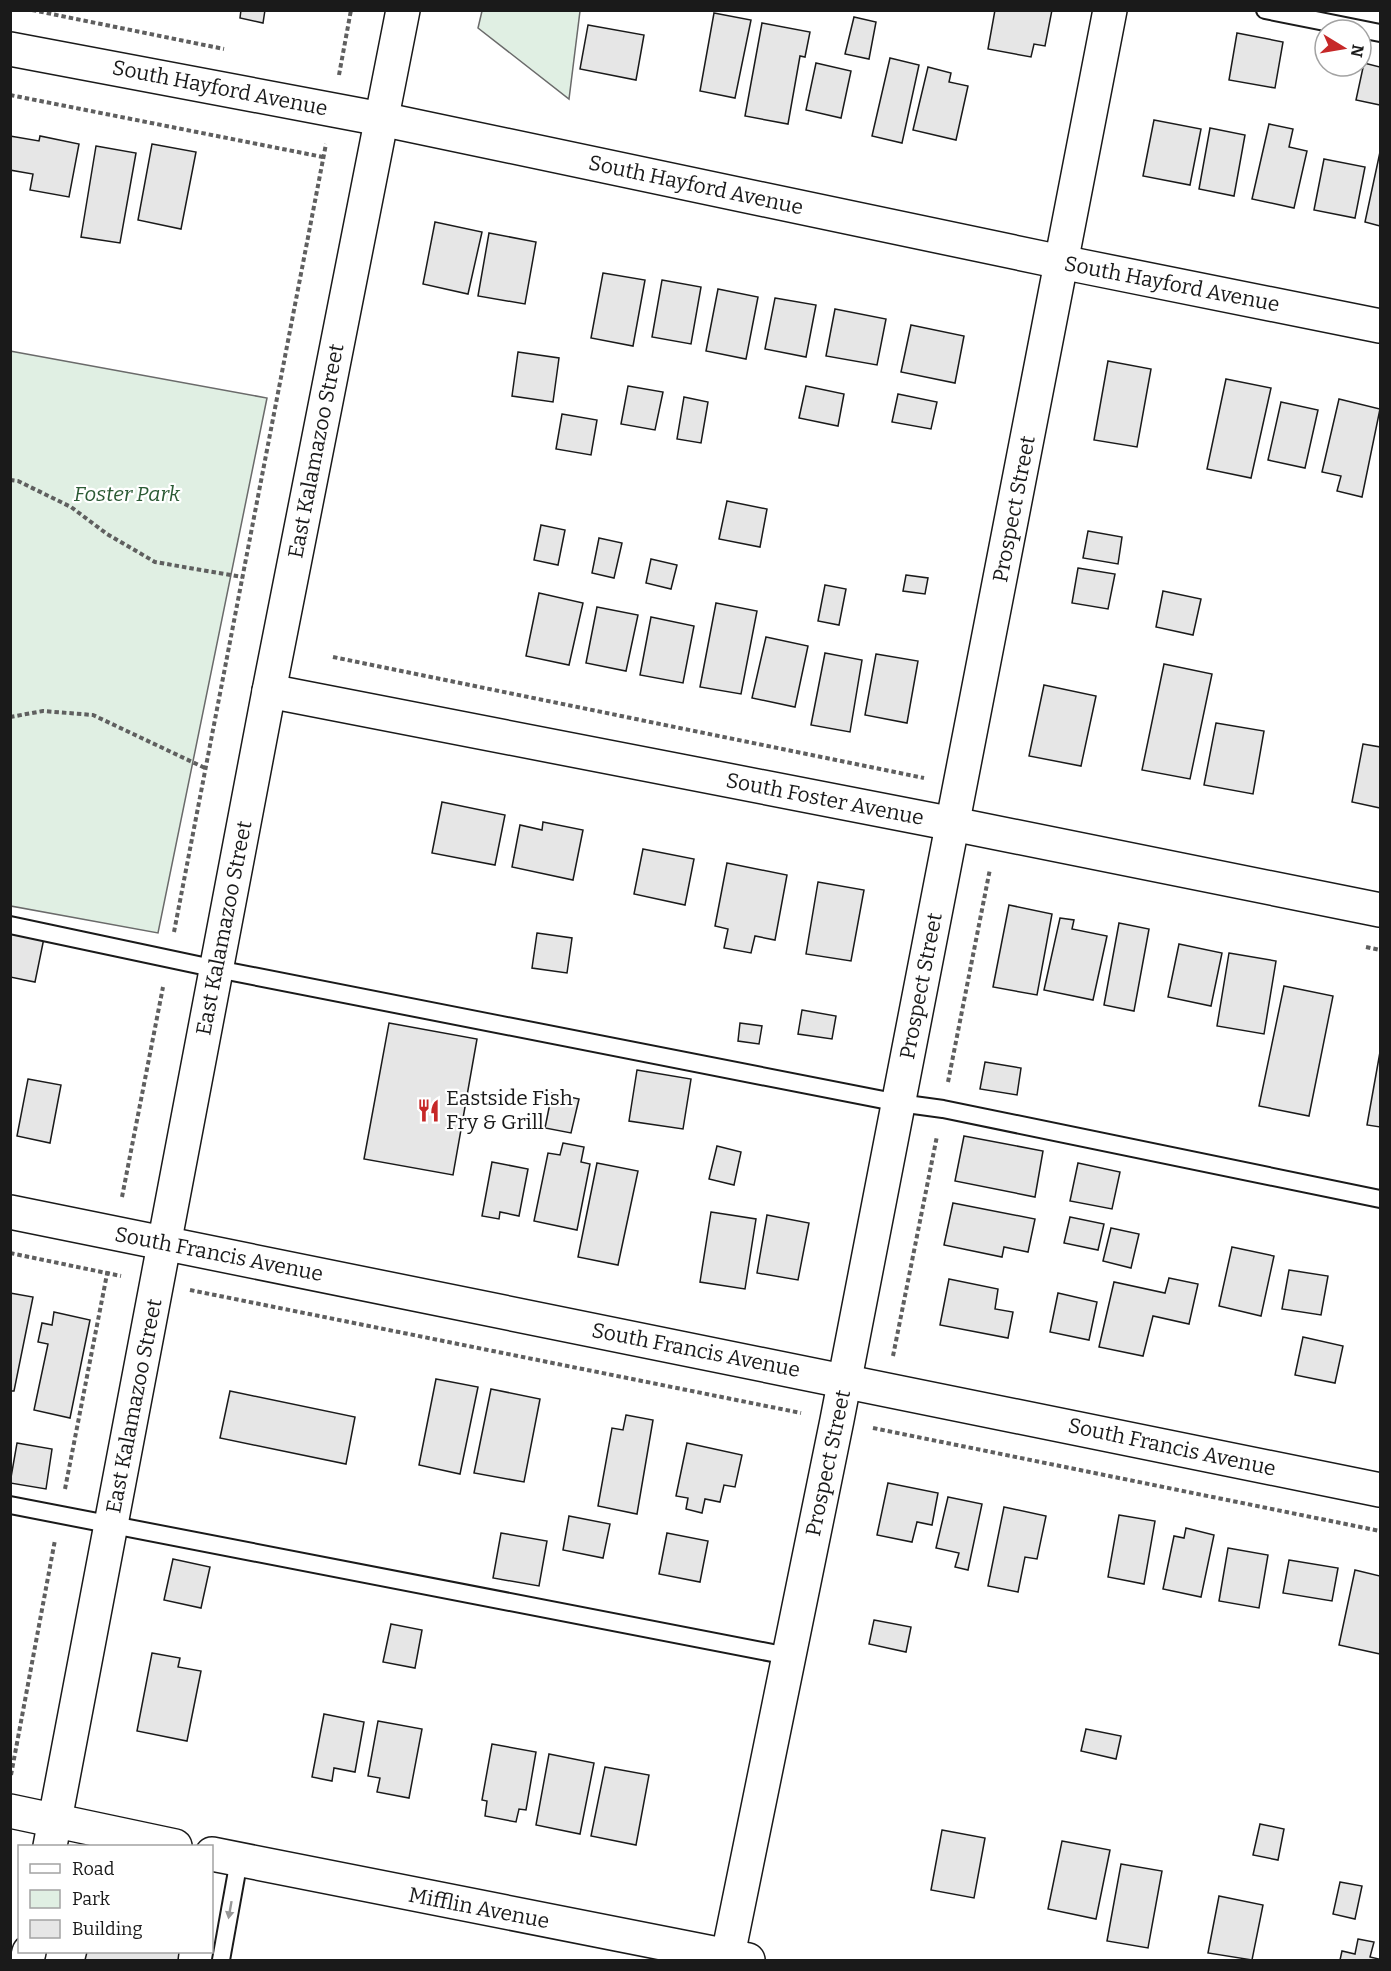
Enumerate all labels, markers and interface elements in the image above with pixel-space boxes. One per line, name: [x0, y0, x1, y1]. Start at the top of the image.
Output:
north arrow: [1313, 18, 1373, 78]
text: N: [1347, 43, 1368, 59]
street label: South Hayford Avenue: [110, 54, 330, 122]
street label: South Hayford Avenue: [586, 150, 806, 220]
street label: South Hayford Avenue: [1062, 250, 1282, 318]
street label: East Kalamazoo Street: [282, 341, 350, 560]
street label: Prospect Street: [987, 433, 1041, 585]
park label: Foster Park: [74, 481, 181, 507]
street label: South Foster Avenue: [724, 767, 926, 831]
street label: East Kalamazoo Street: [190, 818, 258, 1037]
street label: Prospect Street: [894, 910, 948, 1062]
place label: Eastside Fish Fry & Grill: [446, 1085, 573, 1135]
restaurant icon: Eastside Fish Fry & Grill: [415, 1097, 441, 1123]
street label: South Francis Avenue: [113, 1221, 325, 1287]
street label: East Kalamazoo Street: [100, 1296, 168, 1515]
street label: South Francis Avenue: [590, 1317, 802, 1383]
street label: Prospect Street: [800, 1387, 856, 1538]
street label: South Francis Avenue: [1066, 1412, 1278, 1482]
legend: [18, 1845, 213, 1953]
text: Road: [72, 1858, 115, 1880]
street label: Mifflin Avenue: [406, 1882, 552, 1934]
text: Park: [72, 1888, 111, 1910]
one-way arrow: [225, 1901, 234, 1920]
text: Building: [72, 1918, 143, 1940]

